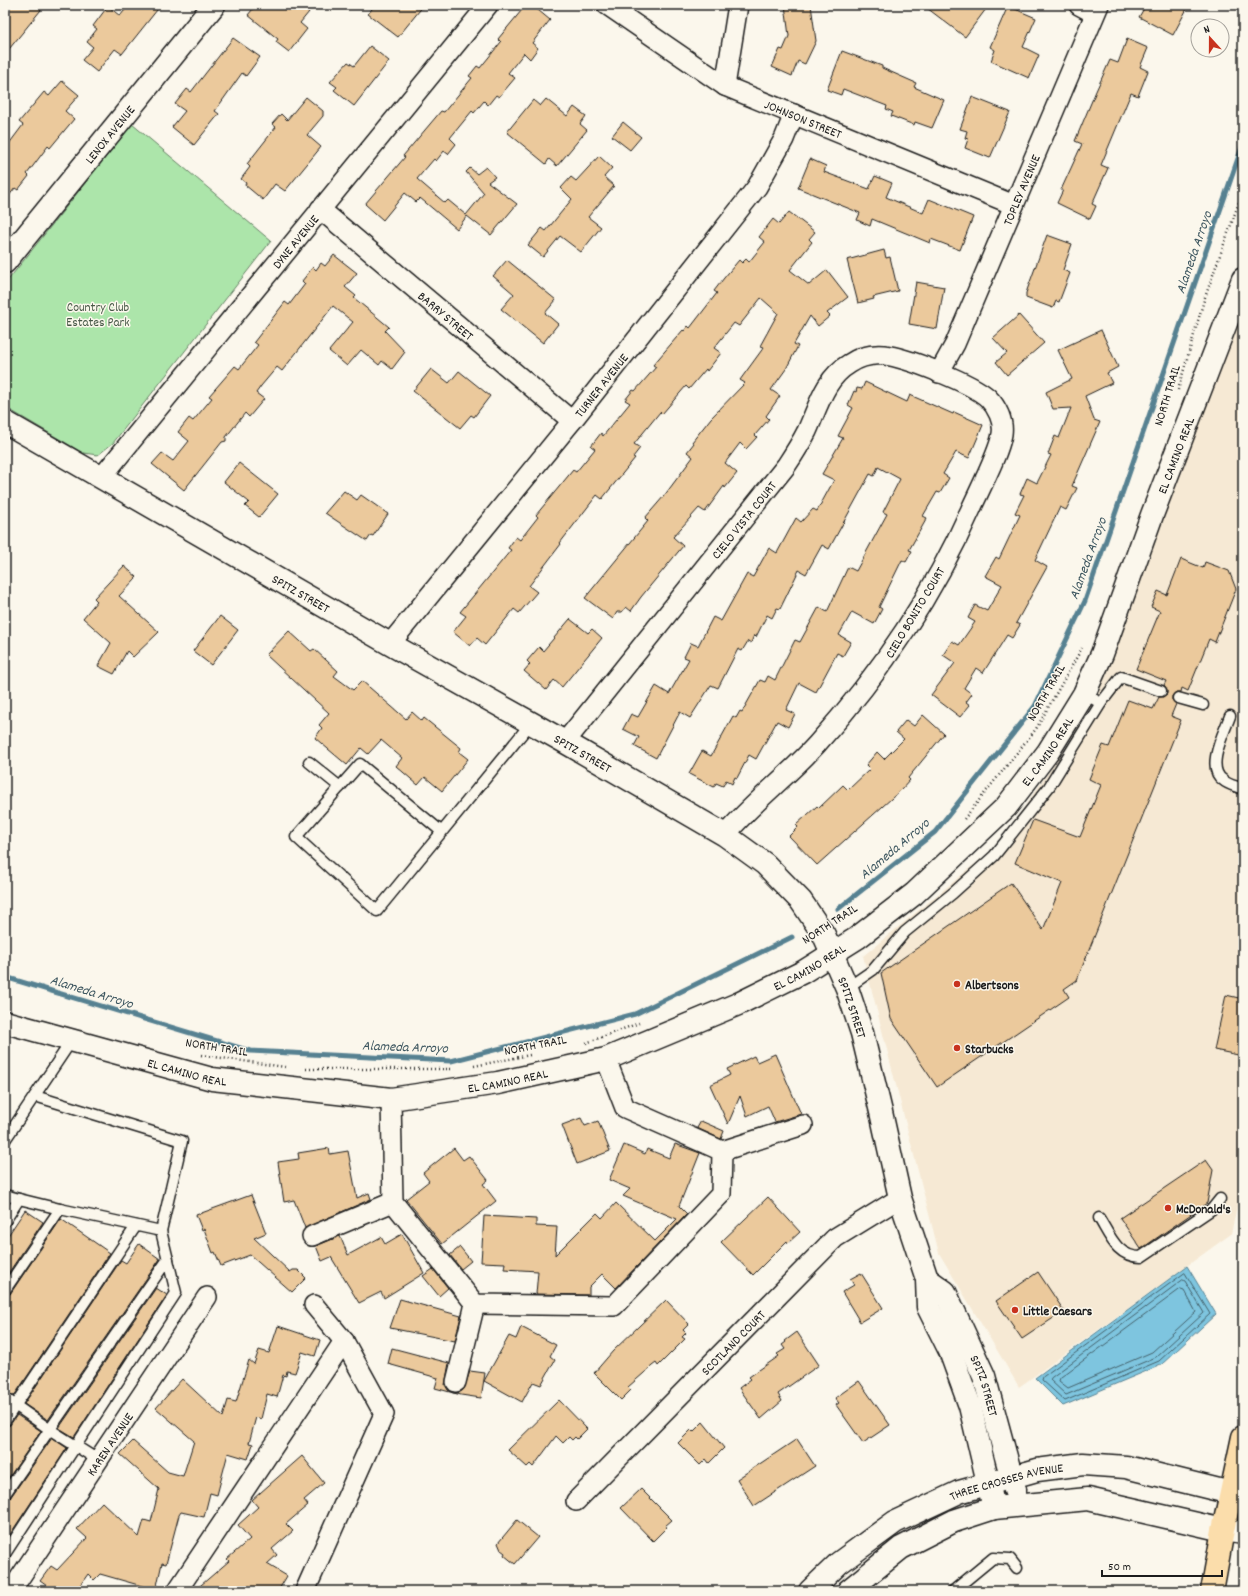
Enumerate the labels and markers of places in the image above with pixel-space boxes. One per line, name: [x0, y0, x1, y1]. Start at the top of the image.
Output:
place label: Albertsons: [965, 977, 1019, 996]
marker: Albertsons: [952, 979, 962, 989]
place label: Starbucks: [965, 1041, 1014, 1060]
marker: Starbucks: [952, 1043, 962, 1053]
place label: McDonald's: [1176, 1201, 1231, 1220]
marker: McDonald's: [1163, 1203, 1173, 1213]
place label: Little Caesars: [1023, 1303, 1093, 1322]
marker: Little Caesars: [1010, 1305, 1020, 1315]

